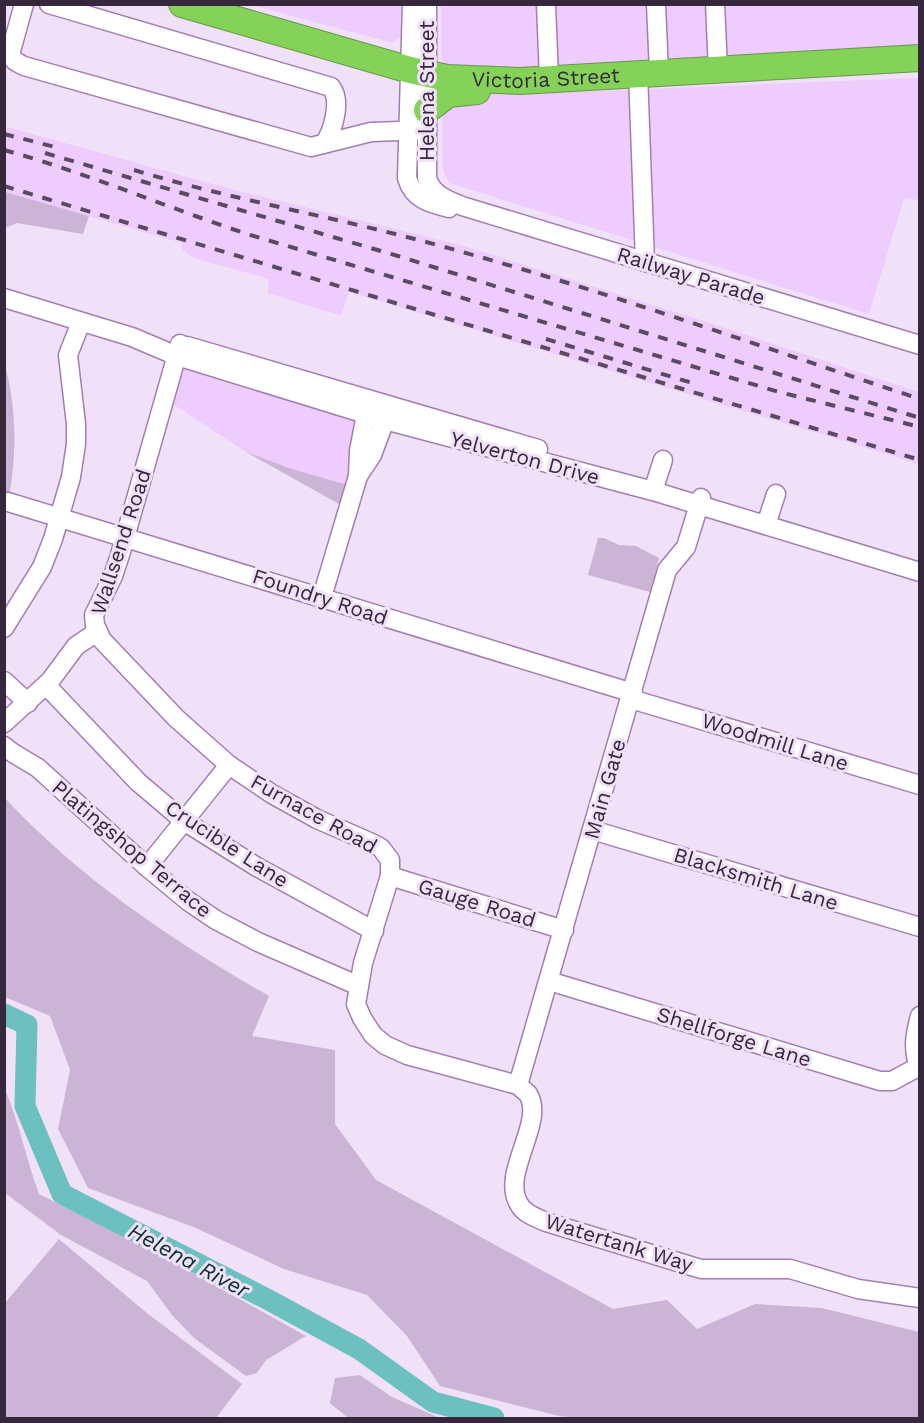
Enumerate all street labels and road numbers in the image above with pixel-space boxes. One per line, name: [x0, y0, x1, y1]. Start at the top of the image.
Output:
street label: Helena Street: [414, 20, 439, 161]
street label: Victoria Street: [471, 62, 621, 93]
street label: Railway Parade: [614, 241, 768, 310]
street label: Yelverton Drive: [448, 426, 602, 489]
street label: Wallsend Road: [85, 466, 156, 618]
street label: Foundry Road: [249, 563, 391, 630]
street label: Woodmill Lane: [699, 707, 852, 776]
street label: Main Gate: [578, 736, 631, 842]
street label: Furnace Road: [247, 769, 382, 859]
street label: Platingshop Terrace: [47, 775, 217, 923]
street label: Crucible Lane: [161, 795, 294, 893]
street label: Blacksmith Lane: [671, 842, 841, 915]
street label: Gauge Road: [415, 873, 539, 932]
street label: Shellforge Lane: [654, 1001, 814, 1072]
street label: Watertank Way: [542, 1208, 696, 1277]

